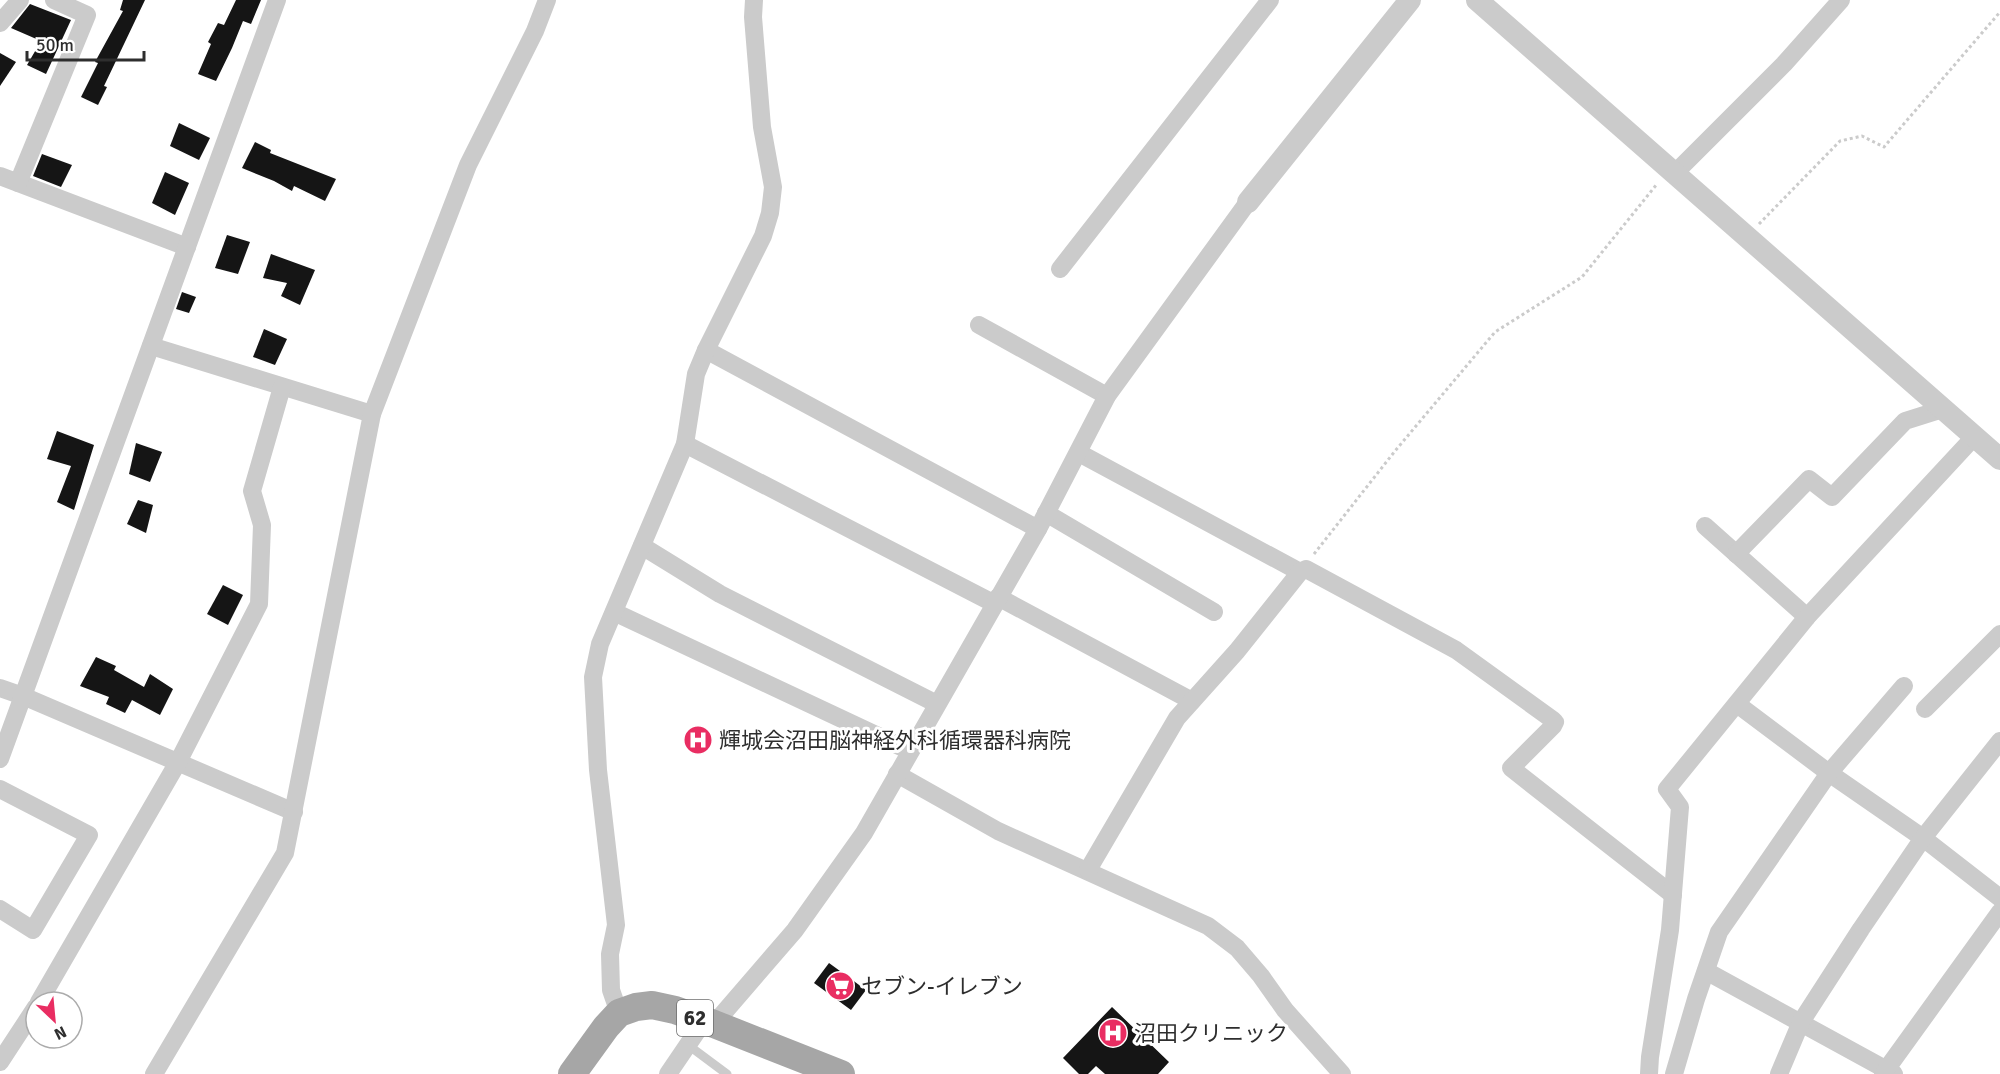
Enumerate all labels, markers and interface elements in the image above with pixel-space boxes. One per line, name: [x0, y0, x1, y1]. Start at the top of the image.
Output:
scale bar: [27, 24, 144, 62]
text: 50 m: [36, 34, 74, 56]
hospital icon: 輝城会沼田脳神経外科循環器科病院: [682, 724, 714, 756]
place label: 輝城会沼田脳神経外科循環器科病院: [719, 727, 1071, 754]
supermarket icon: セブン-イレブン: [824, 970, 856, 1002]
place label: セブン-イレブン: [861, 973, 1023, 1000]
north arrow: [24, 990, 84, 1050]
road number: 62: [677, 1000, 713, 1036]
hospital icon: 沼田クリニック: [1097, 1017, 1129, 1049]
place label: 沼田クリニック: [1134, 1020, 1288, 1047]
text: N: [51, 1021, 70, 1044]

